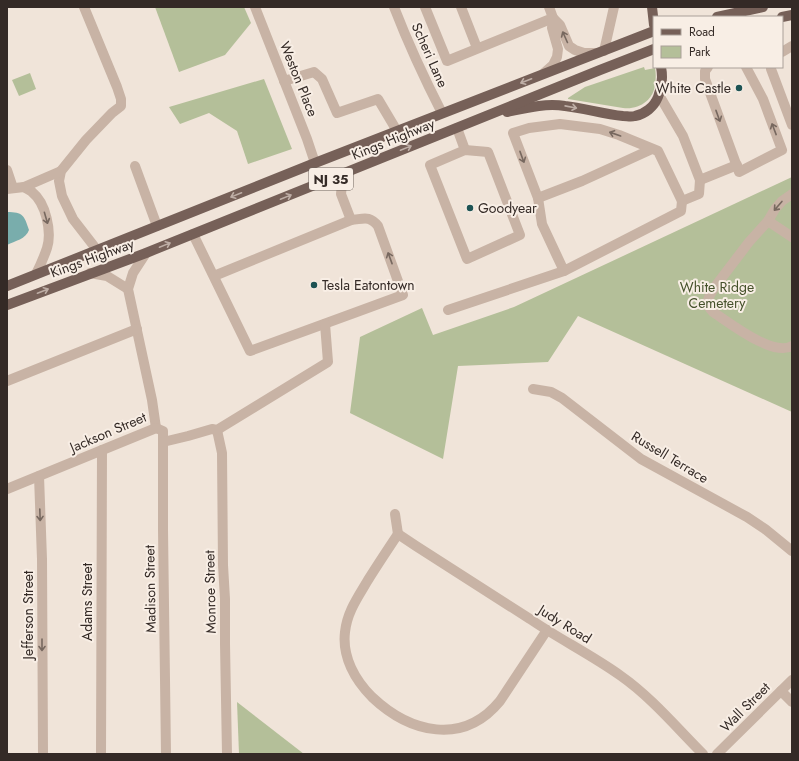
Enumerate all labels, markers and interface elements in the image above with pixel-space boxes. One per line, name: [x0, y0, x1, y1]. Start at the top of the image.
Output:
legend: [653, 16, 783, 68]
street label: Scheri Lane: [407, 19, 453, 91]
text: Road: [689, 23, 715, 41]
one-way arrow: [561, 32, 569, 44]
street label: Weston Place: [275, 38, 323, 120]
text: Park: [689, 43, 711, 61]
one-way arrow: [521, 77, 533, 85]
place label: White Castle: [656, 78, 731, 98]
marker: White Castle: [734, 83, 744, 93]
one-way arrow: [565, 103, 578, 111]
one-way arrow: [715, 110, 722, 123]
street label: Kings Highway: [348, 113, 438, 165]
one-way arrow: [770, 124, 778, 136]
one-way arrow: [610, 130, 622, 138]
one-way arrow: [400, 144, 412, 151]
one-way arrow: [519, 151, 527, 163]
road number: NJ 35: [309, 168, 353, 190]
one-way arrow: [230, 191, 242, 199]
one-way arrow: [279, 192, 291, 200]
place label: Goodyear: [478, 198, 537, 218]
one-way arrow: [774, 200, 783, 211]
marker: Goodyear: [465, 203, 475, 213]
one-way arrow: [43, 211, 50, 224]
street label: Kings Highway: [47, 233, 138, 282]
one-way arrow: [159, 241, 171, 249]
one-way arrow: [385, 252, 393, 264]
place label: Tesla Eatontown: [322, 275, 415, 295]
park label: White Ridge Cemetery: [680, 277, 754, 313]
marker: Tesla Eatontown: [309, 280, 319, 290]
one-way arrow: [37, 286, 49, 294]
street label: Jackson Street: [65, 407, 150, 458]
street label: Russell Terrace: [628, 426, 712, 488]
one-way arrow: [37, 508, 44, 521]
street label: Madison Street: [139, 544, 161, 633]
street label: Monroe Street: [199, 550, 221, 634]
street label: Adams Street: [77, 562, 97, 641]
street label: Jefferson Street: [18, 570, 38, 661]
street label: Judy Road: [533, 599, 595, 648]
one-way arrow: [38, 638, 46, 651]
street label: Wall Street: [716, 677, 775, 736]

